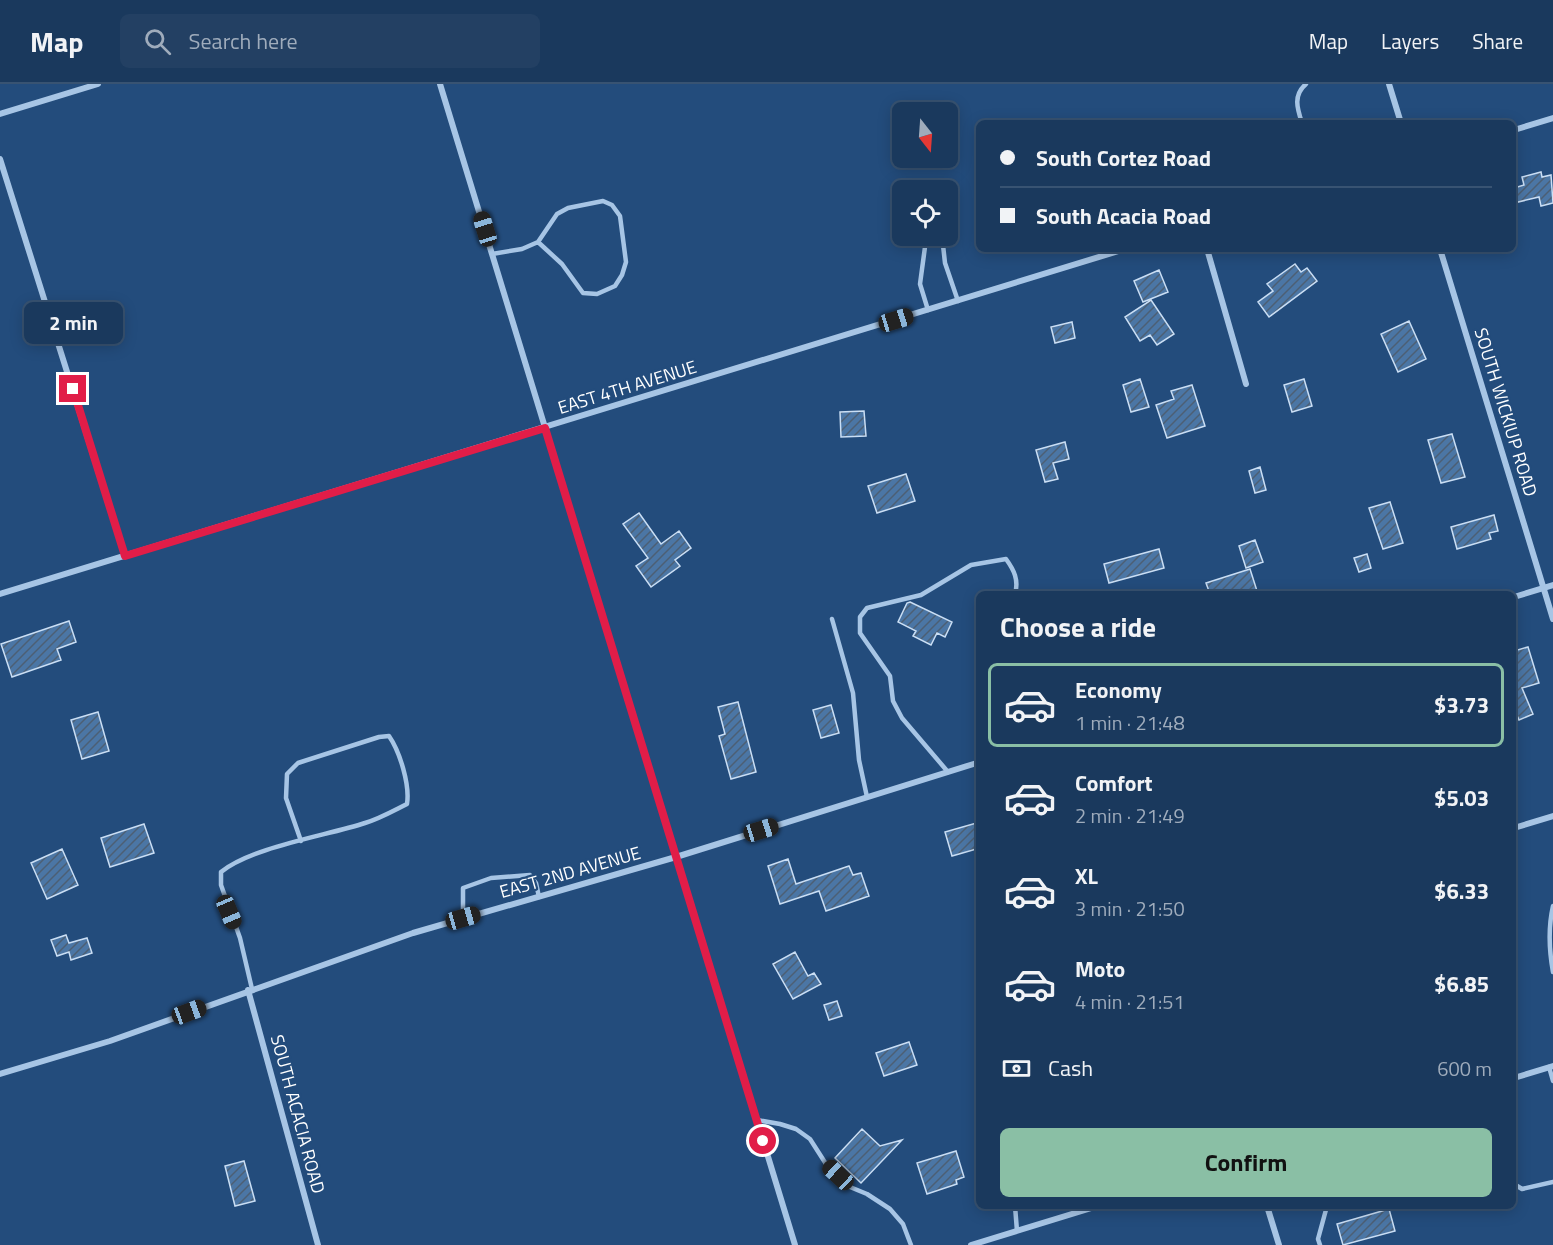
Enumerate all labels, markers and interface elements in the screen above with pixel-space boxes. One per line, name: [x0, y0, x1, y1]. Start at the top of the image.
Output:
search box: [120, 14, 540, 68]
text: Map: [30, 20, 84, 63]
text: Search here: [189, 24, 298, 58]
icon: search: [141, 25, 174, 58]
text: Map: [1309, 25, 1348, 57]
text: Layers: [1381, 25, 1439, 57]
text: Share: [1472, 25, 1523, 57]
north arrow: [892, 102, 958, 168]
map controls: [892, 102, 958, 246]
text: South Cortez Road: [1036, 141, 1211, 175]
button: locate: [892, 180, 958, 246]
text: South Acacia Road: [1036, 199, 1211, 233]
car: [471, 209, 499, 249]
callout: 2 min: [23, 302, 122, 344]
car: [876, 306, 916, 334]
text: 2 min: [49, 307, 98, 338]
street label: SOUTH WICKIUP ROAD: [1468, 324, 1544, 500]
street label: EAST 4TH AVENUE: [554, 353, 700, 421]
route end: [59, 375, 86, 402]
text: Choose a ride: [1000, 606, 1156, 647]
text: Economy: [1075, 673, 1162, 707]
icon: car: [1003, 678, 1057, 732]
text: $3.73: [1434, 688, 1489, 722]
text: 1 min · 21:48: [1075, 707, 1185, 738]
text: Comfort: [1075, 766, 1153, 800]
icon: car: [1003, 771, 1057, 825]
text: $5.03: [1434, 781, 1489, 815]
text: 2 min · 21:49: [1075, 800, 1185, 831]
car: [741, 816, 781, 844]
street label: EAST 2ND AVENUE: [496, 839, 644, 905]
text: XL: [1075, 859, 1098, 893]
icon: car: [1003, 864, 1057, 918]
text: $6.33: [1434, 874, 1489, 908]
car: [214, 892, 244, 932]
text: 3 min · 21:50: [1075, 893, 1185, 924]
car: [443, 904, 483, 932]
text: Moto: [1075, 952, 1125, 986]
icon: car: [1003, 957, 1057, 1011]
text: $6.85: [1434, 967, 1489, 1001]
text: 4 min · 21:51: [1075, 986, 1185, 1017]
car: [169, 997, 209, 1027]
street label: SOUTH ACACIA ROAD: [264, 1031, 332, 1197]
text: Cash: [1048, 1051, 1093, 1085]
icon: cash: [1000, 1052, 1033, 1085]
text: 600 m: [1437, 1053, 1492, 1084]
route start: [749, 1127, 776, 1154]
button: Confirm: [1000, 1128, 1492, 1197]
car: [819, 1156, 857, 1194]

